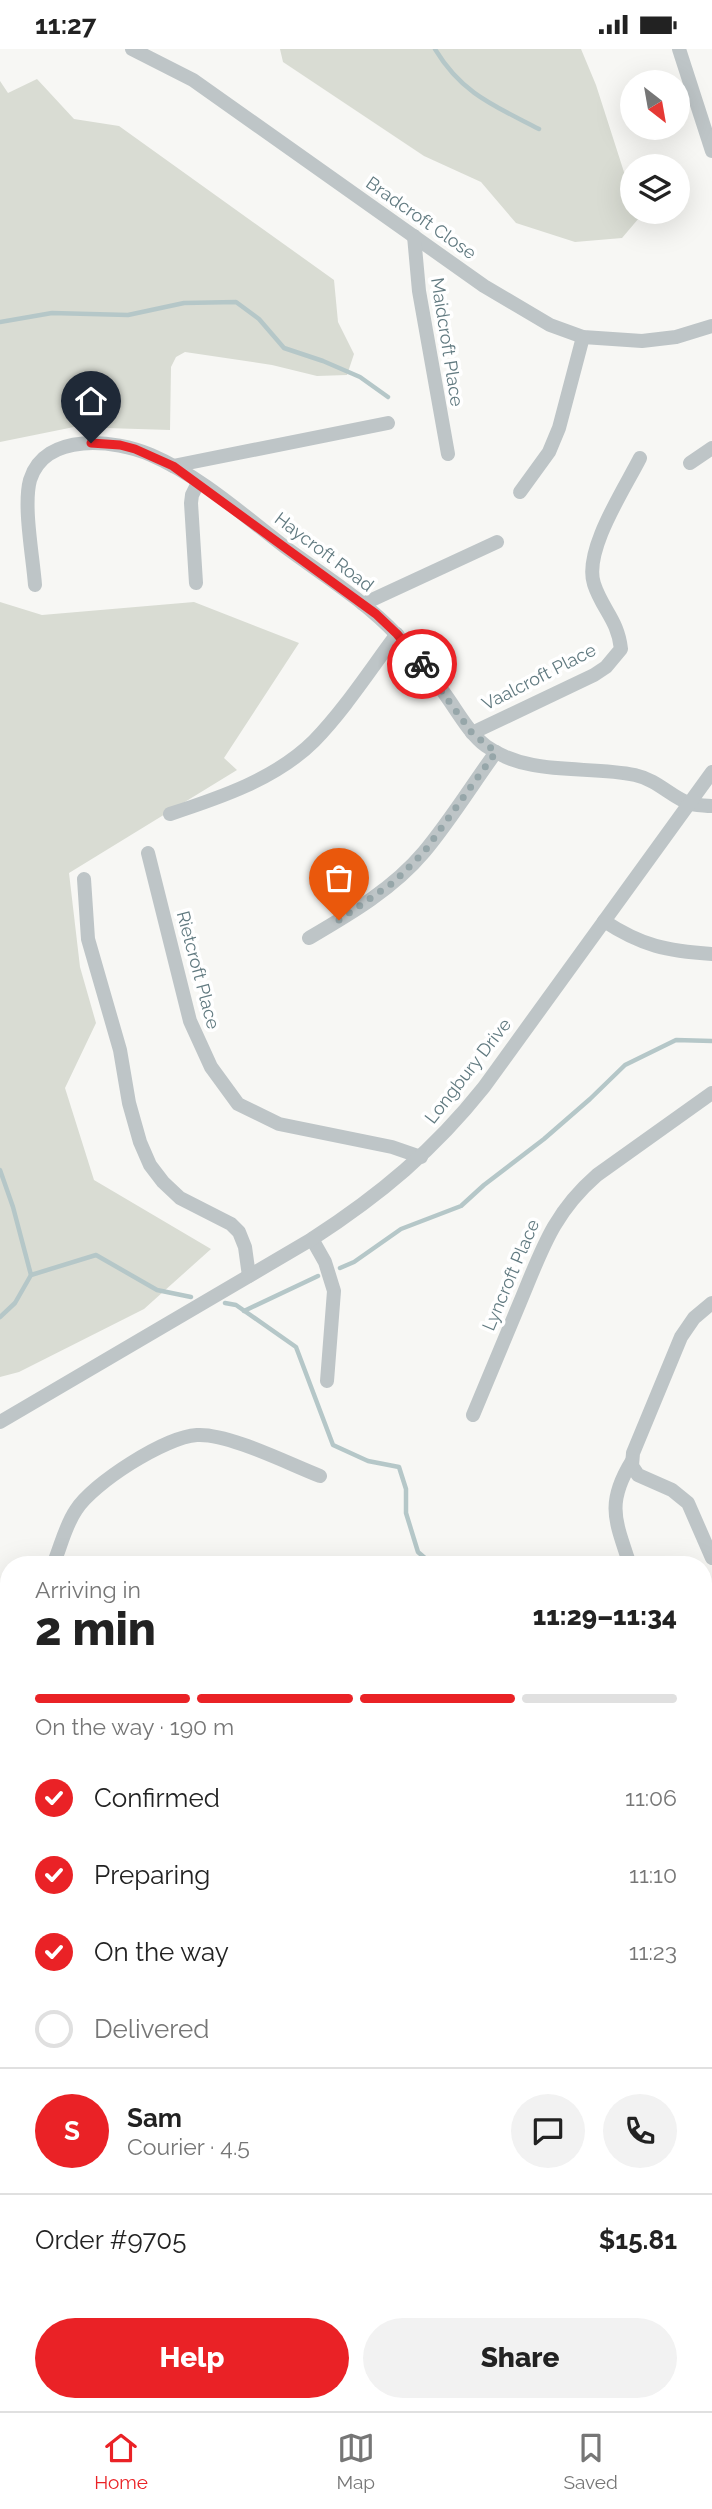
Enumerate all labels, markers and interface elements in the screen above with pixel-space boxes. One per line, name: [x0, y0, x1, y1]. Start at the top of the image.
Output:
text: 11:27: [35, 10, 96, 40]
north arrow: [620, 70, 690, 140]
map controls: [620, 70, 690, 224]
button: layers: [620, 154, 690, 224]
street label: Bradcroft Close: [362, 172, 481, 264]
street label: Maidcroft Place: [427, 276, 468, 408]
pin: [61, 371, 121, 443]
icon: home: [72, 382, 110, 420]
street label: Haycroft Road: [271, 508, 378, 596]
courier: [387, 629, 457, 699]
street label: Vaalcroft Place: [478, 639, 600, 714]
icon: bike: [403, 645, 441, 683]
pin: [309, 848, 369, 920]
icon: bag: [320, 859, 358, 897]
street label: Rietcroft Place: [173, 909, 224, 1032]
street label: Longbury Drive: [420, 1014, 515, 1127]
street label: Lyncroft Place: [478, 1216, 544, 1333]
text: Arriving in: [35, 1576, 141, 1603]
text: 11:29–11:34: [533, 1601, 677, 1631]
text: 2 min: [35, 1602, 156, 1656]
text: On the way · 190 m: [35, 1713, 234, 1740]
icon: check: [35, 1779, 73, 1817]
text: Confirmed: [94, 1783, 220, 1813]
text: 11:06: [625, 1784, 677, 1811]
icon: check: [35, 1856, 73, 1894]
text: Preparing: [94, 1860, 210, 1890]
text: 11:10: [629, 1861, 677, 1888]
icon: check: [35, 1933, 73, 1971]
text: On the way: [94, 1937, 229, 1967]
text: 11:23: [629, 1938, 677, 1965]
text: Delivered: [94, 2014, 209, 2044]
button: chat: [511, 2094, 585, 2168]
button: phone: [603, 2094, 677, 2168]
text: Sam: [127, 2103, 182, 2133]
text: S: [64, 2116, 80, 2146]
text: Courier · 4.5: [127, 2133, 250, 2160]
text: Order #9705: [35, 2225, 186, 2255]
text: $15.81: [599, 2225, 677, 2255]
button: Help: [35, 2318, 349, 2398]
button: Share: [363, 2318, 677, 2398]
tab: Home: [94, 2429, 148, 2493]
tab: Map: [336, 2429, 375, 2493]
tab: Saved: [563, 2429, 618, 2493]

